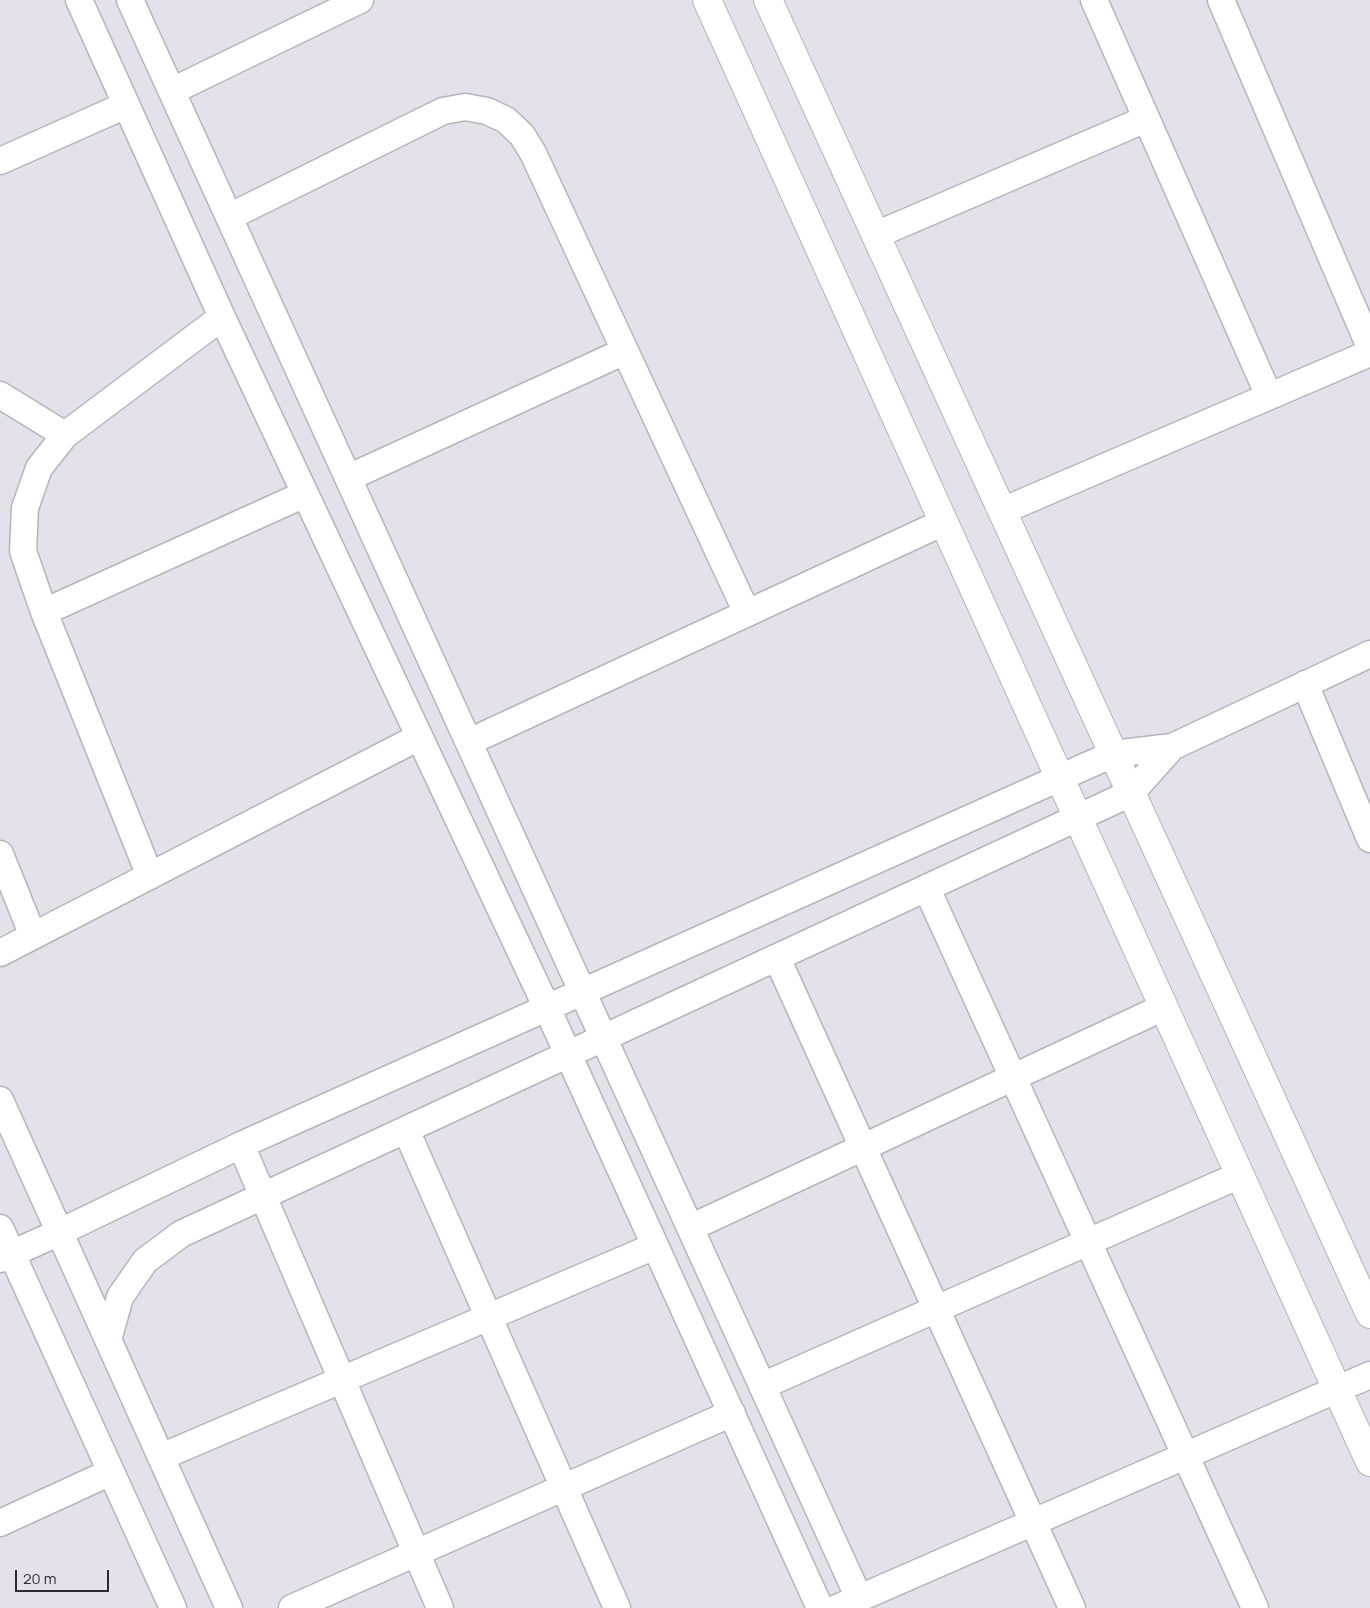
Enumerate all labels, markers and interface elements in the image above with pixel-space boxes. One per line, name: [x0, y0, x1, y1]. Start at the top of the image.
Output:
scale bar: [18, 1560, 111, 1592]
text: 20 m: [23, 1568, 56, 1589]

